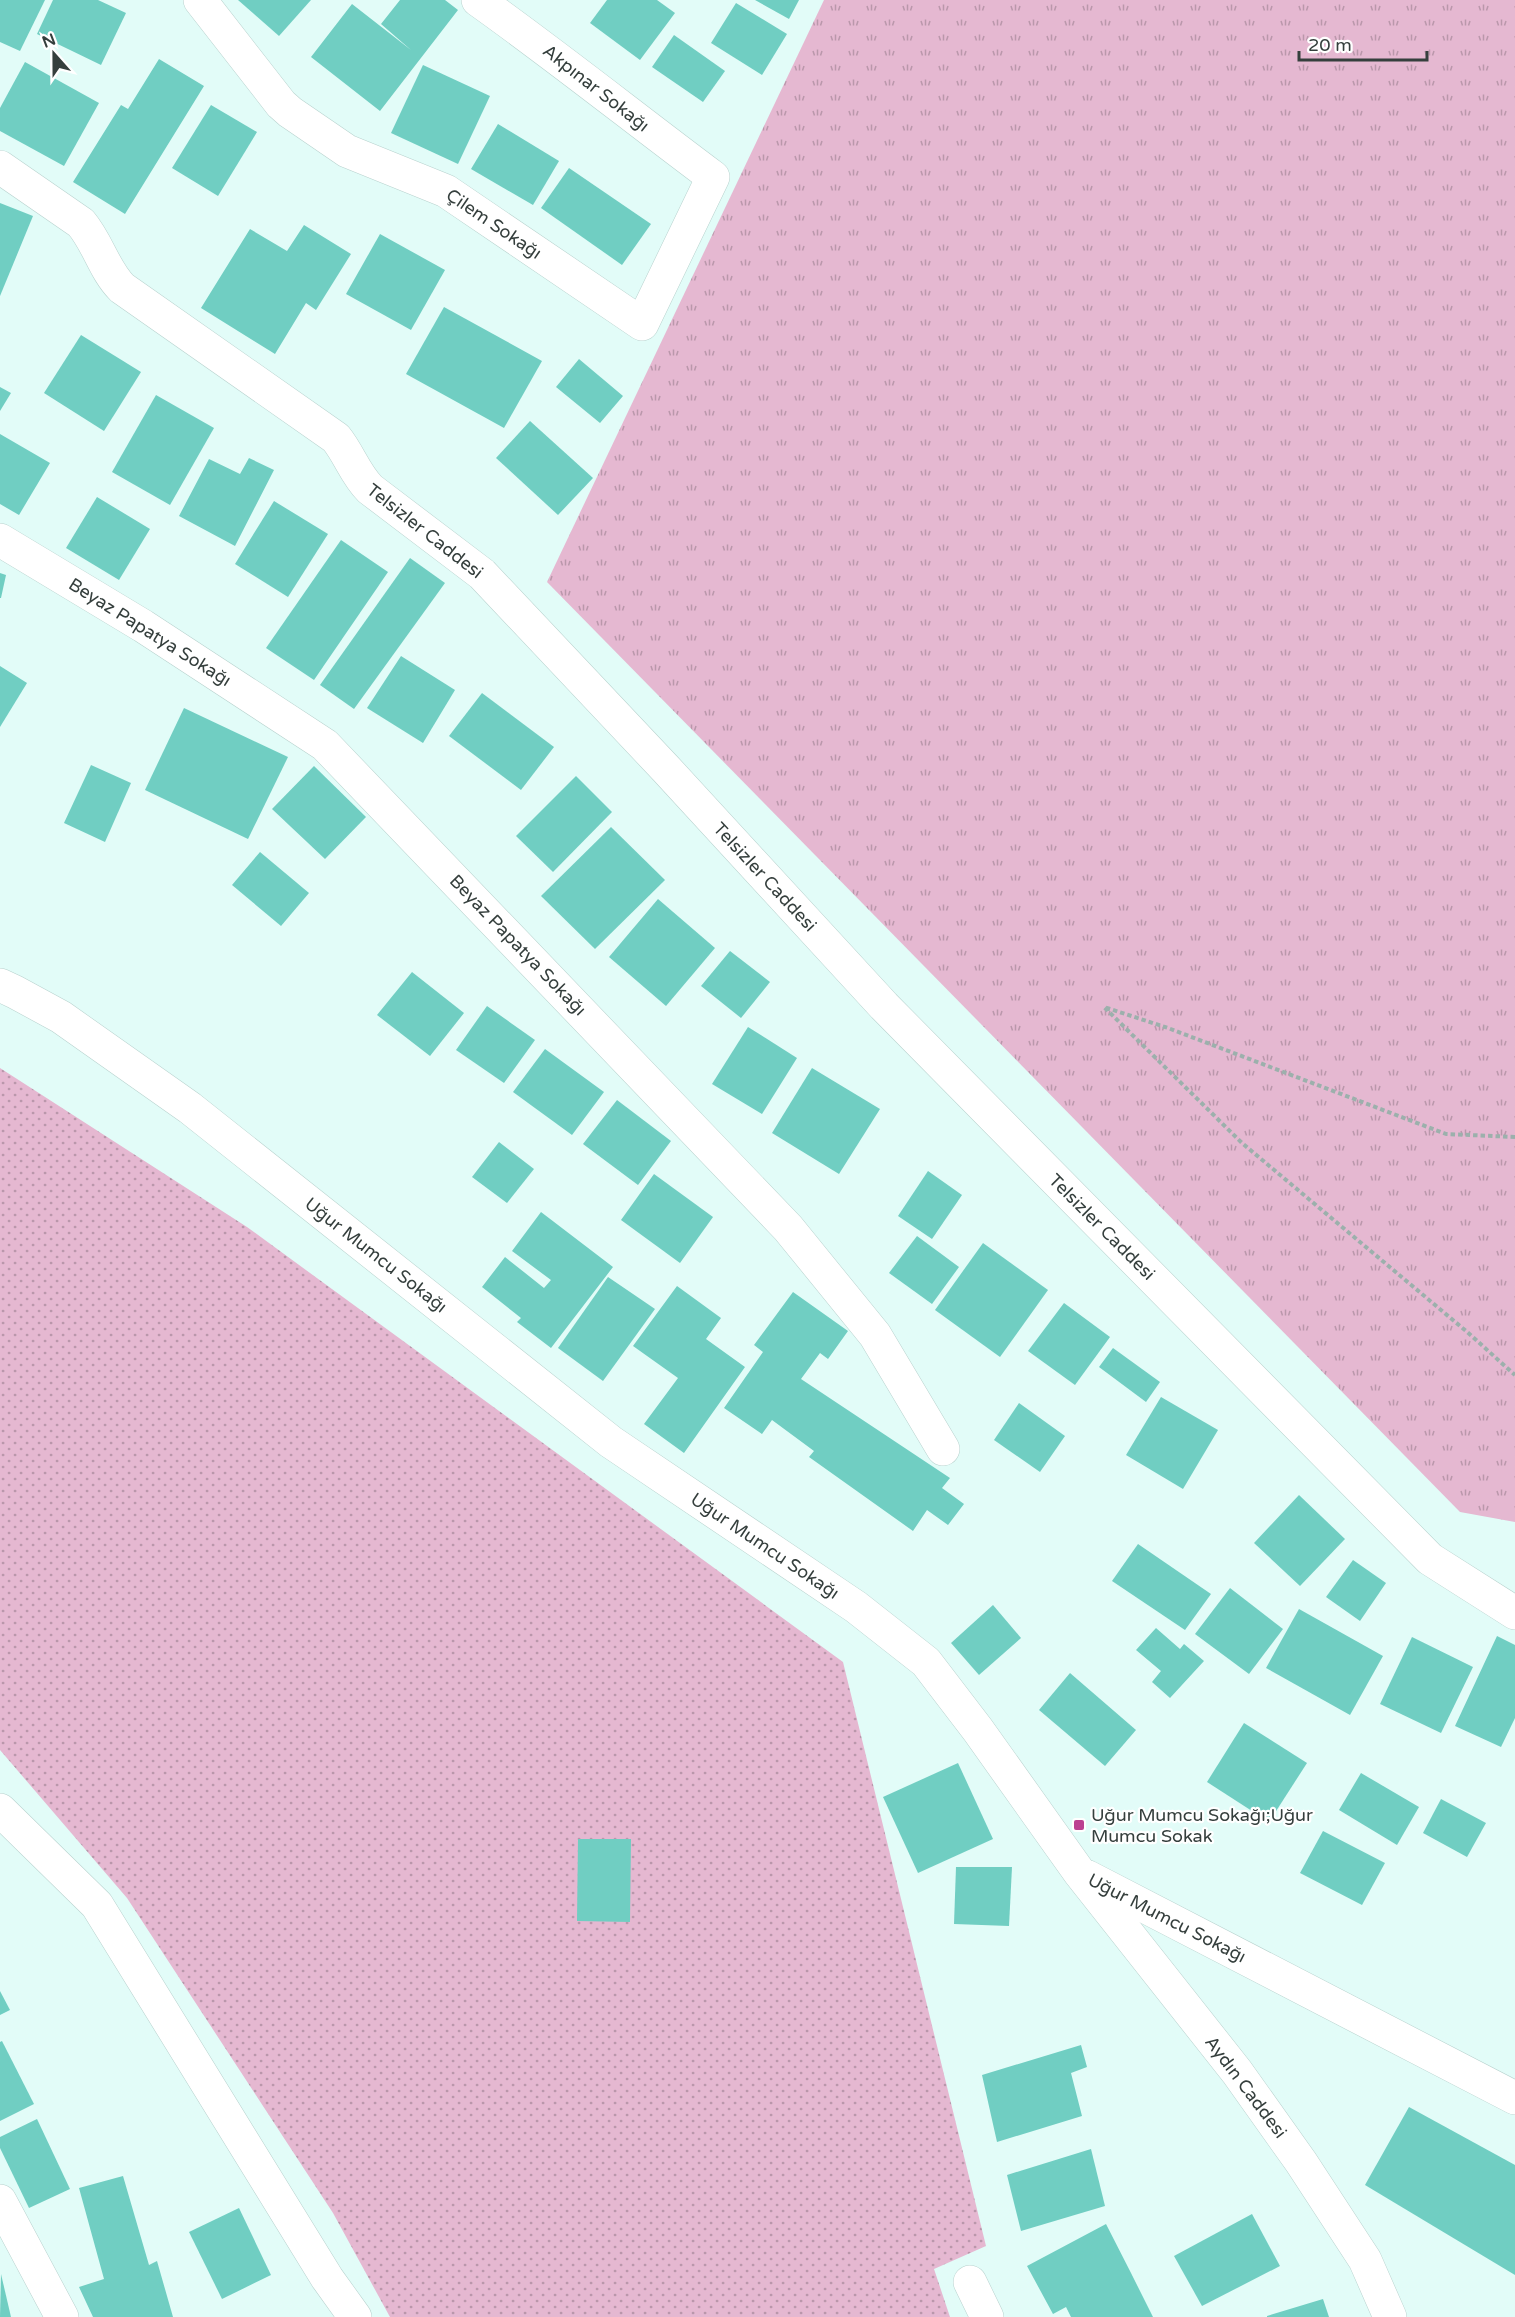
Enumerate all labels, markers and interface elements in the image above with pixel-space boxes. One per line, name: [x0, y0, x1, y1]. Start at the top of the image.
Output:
north arrow: [24, 24, 84, 84]
scale bar: [1299, 24, 1426, 62]
text: N: [39, 29, 59, 53]
text: 20 m: [1308, 34, 1352, 56]
street label: Akpınar Sokağı: [538, 40, 654, 136]
street label: Çilem Sokağı: [442, 184, 546, 264]
street label: Telsizler Caddesi: [362, 479, 488, 583]
street label: Beyaz Papatya Sokağı: [65, 573, 235, 691]
street label: Telsizler Caddesi: [709, 818, 821, 936]
street label: Beyaz Papatya Sokağı: [445, 870, 591, 1020]
street label: Telsizler Caddesi: [1044, 1169, 1160, 1285]
street label: Uğur Mumcu Sokağı: [300, 1193, 452, 1317]
street label: Uğur Mumcu Sokağı: [686, 1488, 844, 1604]
place label: Uğur Mumcu Sokağı;Uğur Mumcu Sokak: [1091, 1804, 1313, 1847]
marker: Uğur Mumcu Sokağı;Uğur Mumcu Sokak: [1072, 1818, 1086, 1832]
street label: Uğur Mumcu Sokağı: [1084, 1869, 1250, 1967]
street label: Aydın Caddesi: [1200, 2031, 1292, 2143]

